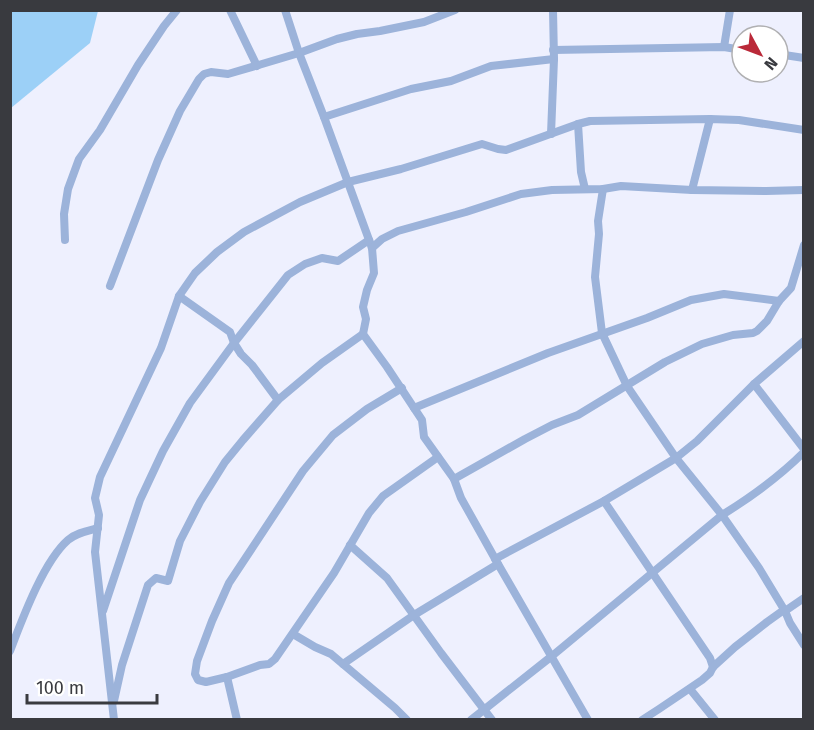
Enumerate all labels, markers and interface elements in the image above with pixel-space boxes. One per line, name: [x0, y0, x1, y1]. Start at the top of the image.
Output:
north arrow: [730, 24, 790, 84]
text: N: [760, 53, 782, 74]
scale bar: [27, 667, 158, 705]
text: 100 m: [36, 677, 84, 699]

